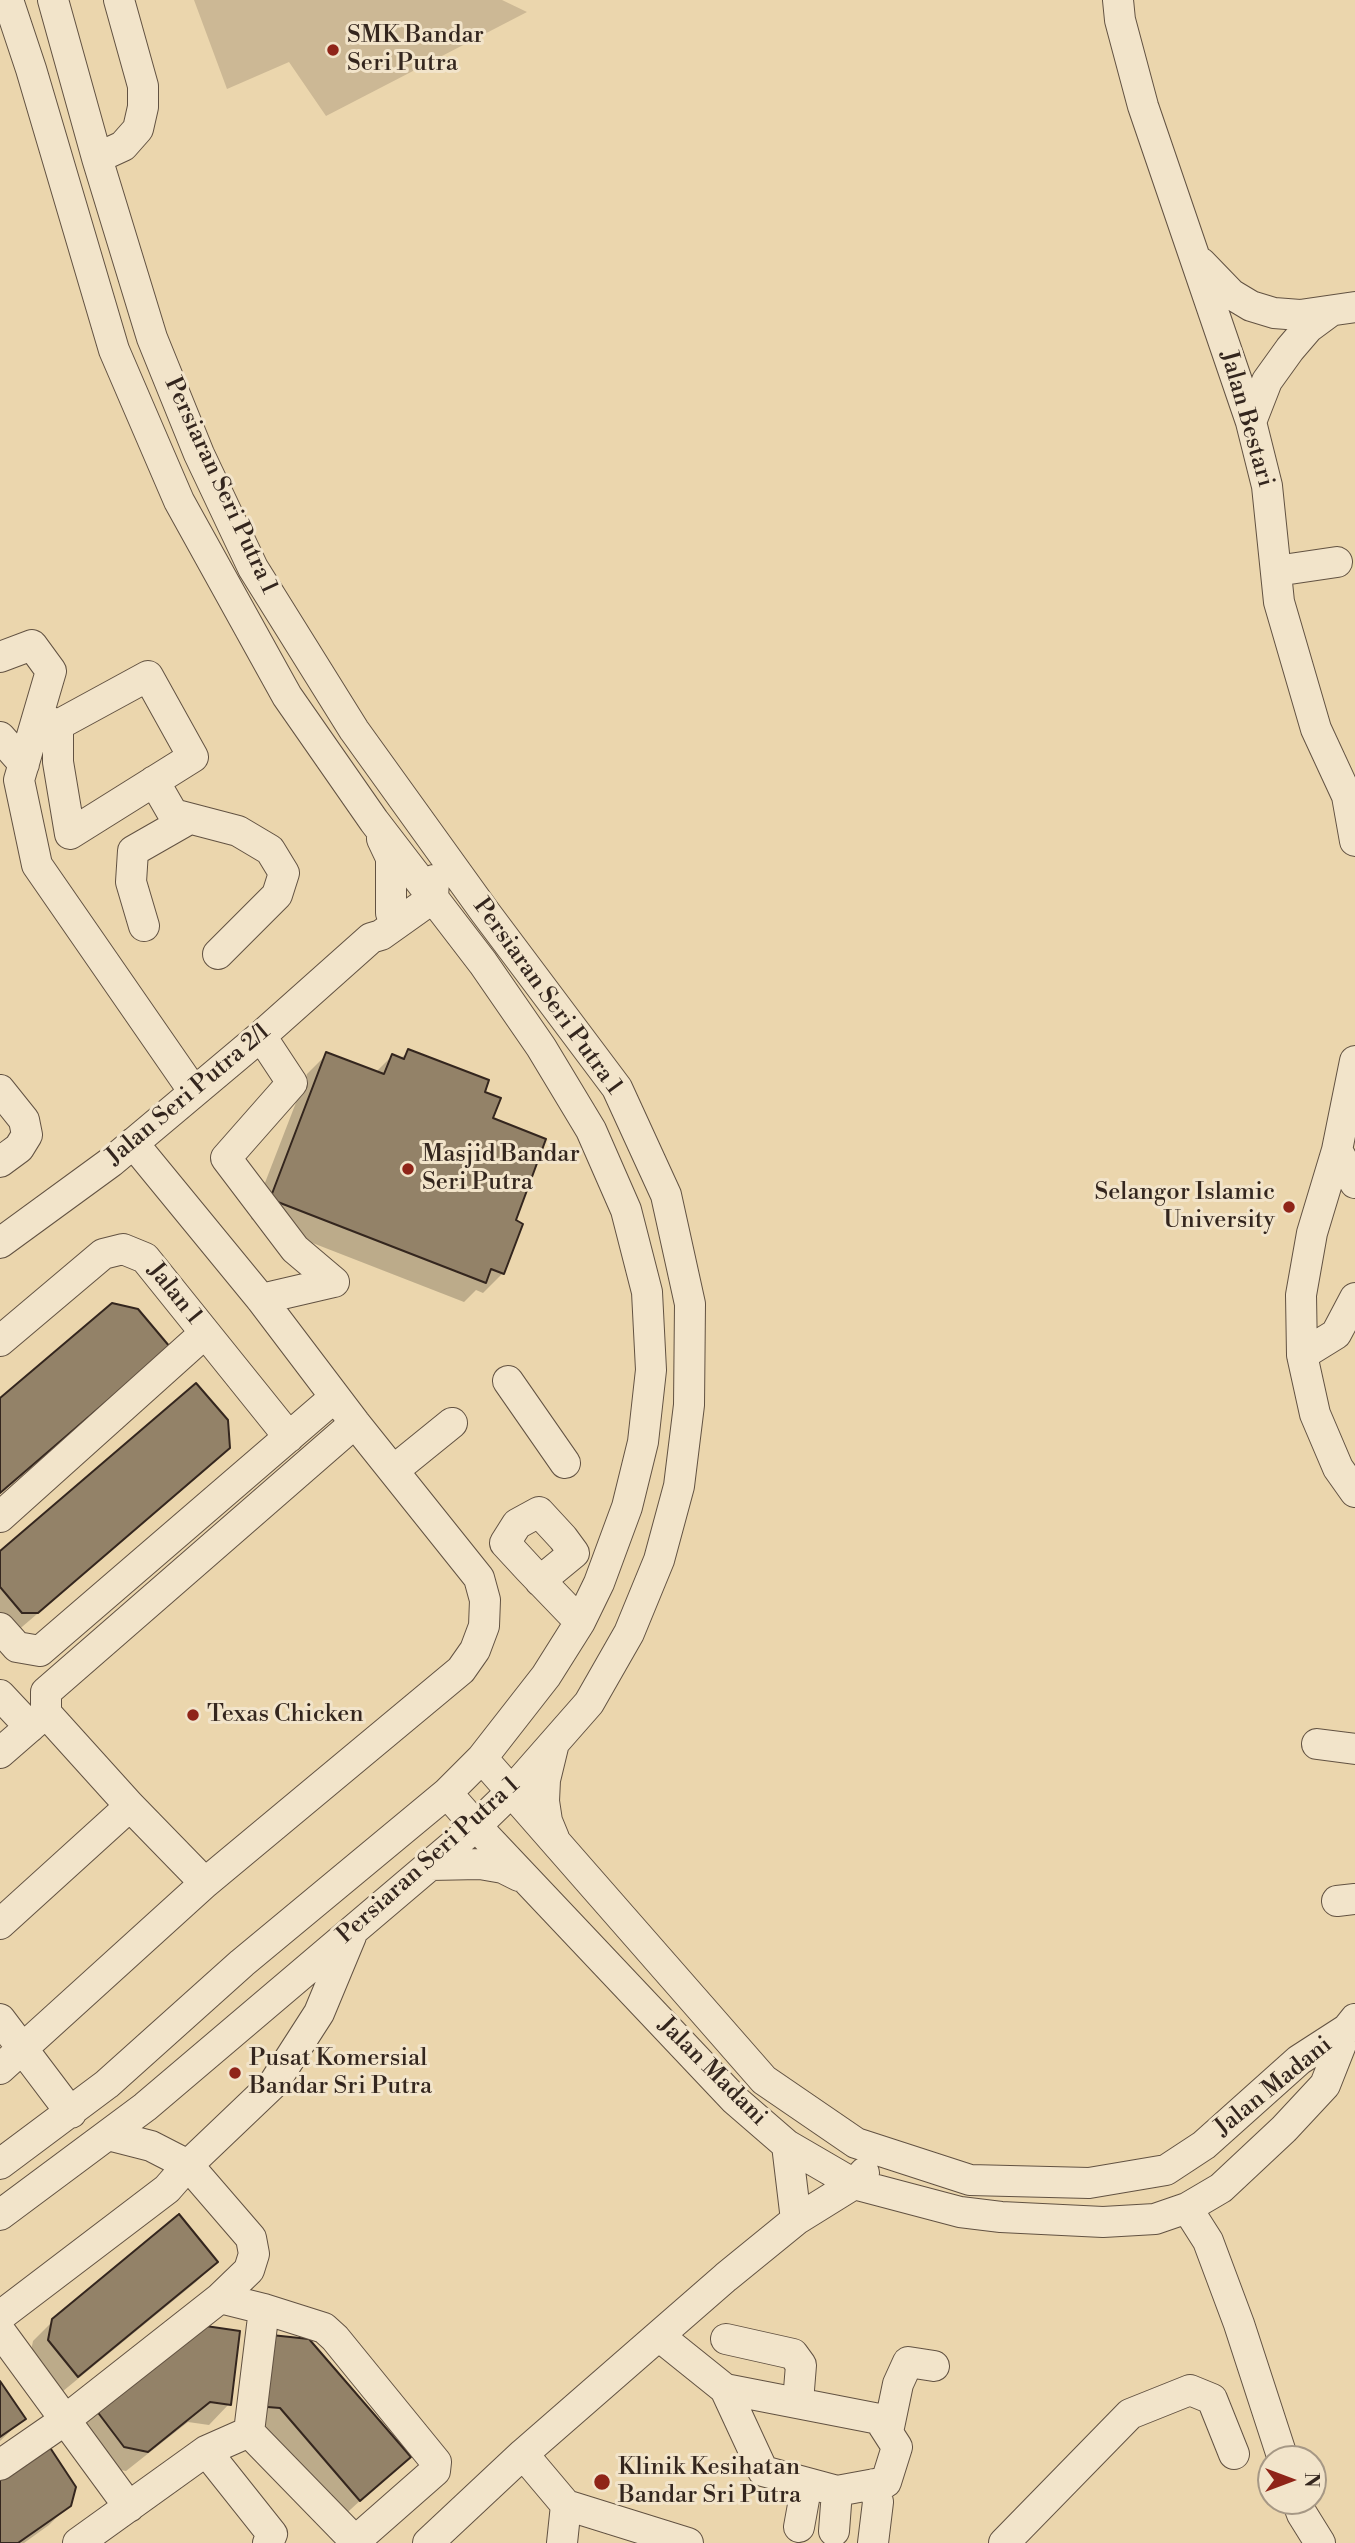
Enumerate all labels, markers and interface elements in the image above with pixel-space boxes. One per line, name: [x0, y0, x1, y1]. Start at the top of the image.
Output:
place label: SMK Bandar Seri Putra: [347, 22, 484, 78]
marker: SMK Bandar Seri Putra: [325, 42, 341, 58]
street label: Jalan Bestari: [1213, 348, 1279, 490]
street label: Persiaran Seri Putra 1: [157, 373, 283, 599]
street label: Persiaran Seri Putra 1: [466, 893, 628, 1101]
street label: Jalan Seri Putra 2/1: [101, 1018, 277, 1172]
place label: Masjid Bandar Seri Putra: [422, 1141, 580, 1197]
marker: Masjid Bandar Seri Putra: [400, 1161, 416, 1177]
place label: Selangor Islamic University: [1094, 1179, 1275, 1235]
marker: Selangor Islamic University: [1281, 1199, 1297, 1215]
street label: Jalan 1: [140, 1257, 208, 1331]
place label: Texas Chicken: [207, 1701, 364, 1729]
marker: Texas Chicken: [185, 1707, 201, 1723]
street label: Persiaran Seri Putra 1: [332, 1771, 526, 1951]
street label: Jalan Madani: [652, 2012, 772, 2132]
street label: Jalan Madani: [1210, 2031, 1338, 2143]
place label: Pusat Komersial Bandar Sri Putra: [249, 2045, 432, 2101]
marker: Pusat Komersial Bandar Sri Putra: [227, 2065, 243, 2081]
north arrow: [1257, 2445, 1327, 2515]
place label: Klinik Kesihatan Bandar Sri Putra: [618, 2454, 801, 2510]
marker: Klinik Kesihatan Bandar Sri Putra: [592, 2472, 612, 2492]
text: N: [1299, 2472, 1323, 2488]

